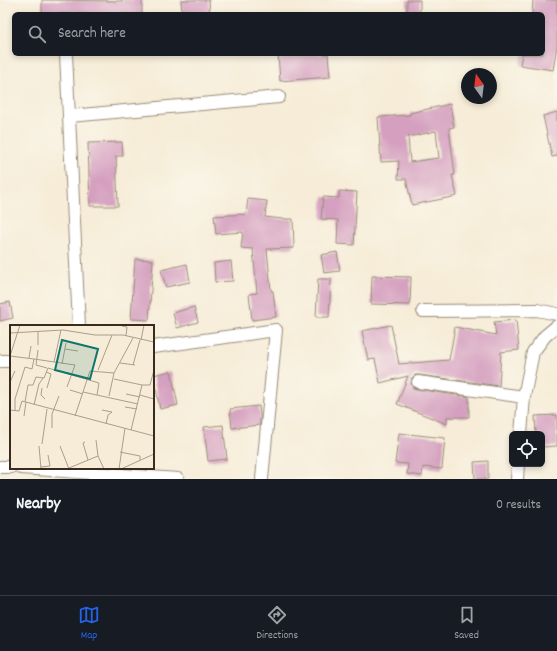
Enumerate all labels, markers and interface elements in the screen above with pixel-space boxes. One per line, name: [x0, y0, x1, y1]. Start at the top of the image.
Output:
search box: [12, 12, 545, 56]
icon: search: [26, 23, 48, 45]
text: Search here: [58, 23, 126, 45]
north arrow: [461, 68, 497, 104]
inset map: [10, 325, 154, 469]
map controls: [509, 431, 545, 467]
button: locate: [509, 431, 545, 467]
text: Nearby: [16, 493, 60, 517]
text: 0 results: [496, 496, 541, 515]
tab: Map: [78, 604, 100, 644]
tab: Directions: [256, 604, 298, 644]
tab: Saved: [454, 604, 479, 644]

